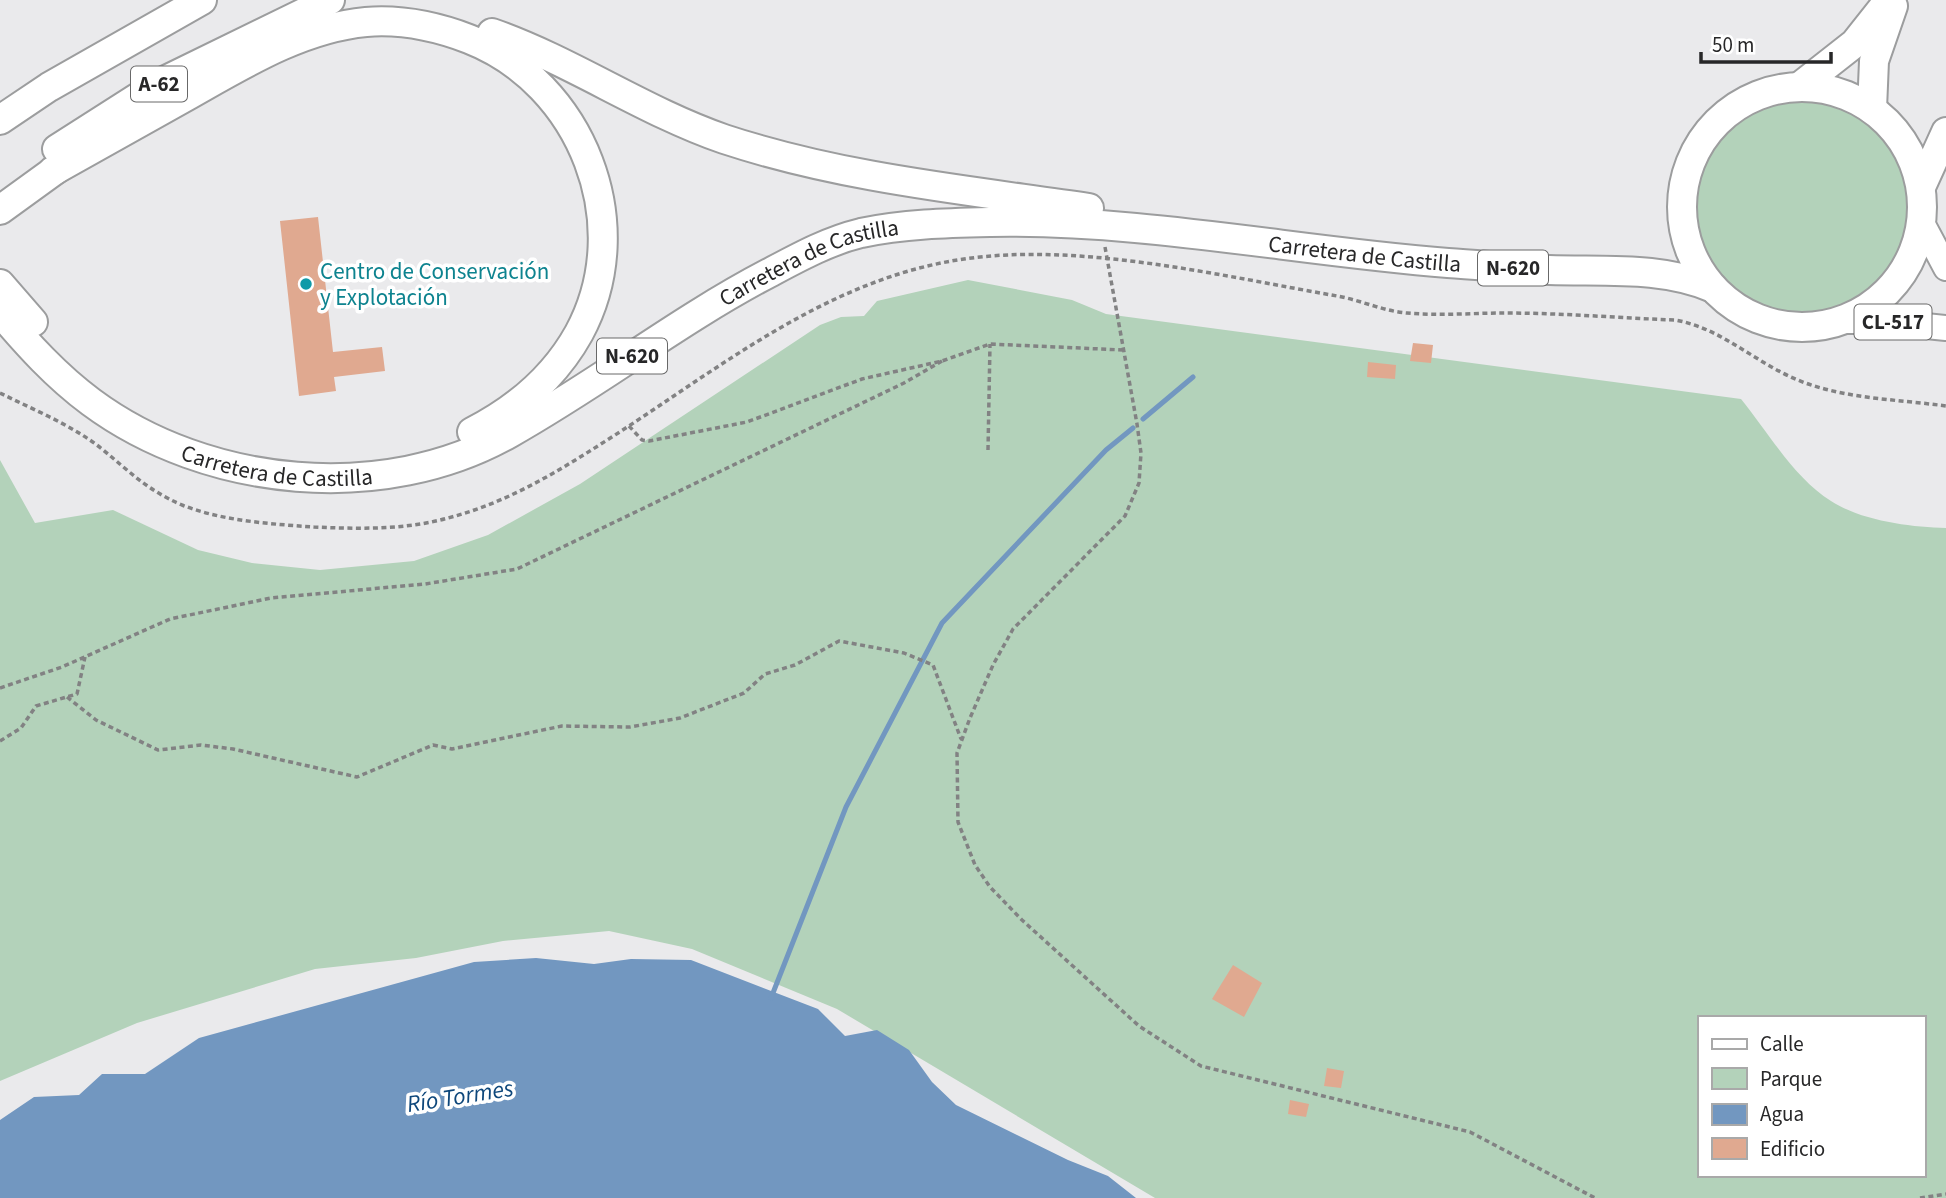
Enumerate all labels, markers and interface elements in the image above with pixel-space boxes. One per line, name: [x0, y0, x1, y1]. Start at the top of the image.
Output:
scale bar: [1701, 21, 1830, 65]
text: 50 m: [1712, 30, 1754, 60]
road number: A-62: [131, 66, 187, 102]
street label: Carretera de Castilla: [713, 211, 901, 315]
street label: Carretera de Castilla: [1266, 227, 1462, 281]
road number: N-620: [1478, 250, 1548, 286]
place label: Centro de Conservación y Explotación: [320, 255, 549, 314]
marker: Centro de Conservación y Explotación: [298, 276, 314, 292]
road number: CL-517: [1854, 304, 1932, 340]
road number: N-620: [597, 338, 667, 374]
street label: Carretera de Castilla: [176, 436, 374, 495]
legend: [1698, 1016, 1925, 1177]
text: Calle: [1760, 1029, 1804, 1059]
text: Parque: [1760, 1064, 1822, 1094]
water label: Río Tormes: [404, 1071, 516, 1122]
text: Agua: [1760, 1099, 1804, 1129]
text: Edificio: [1760, 1134, 1825, 1164]

